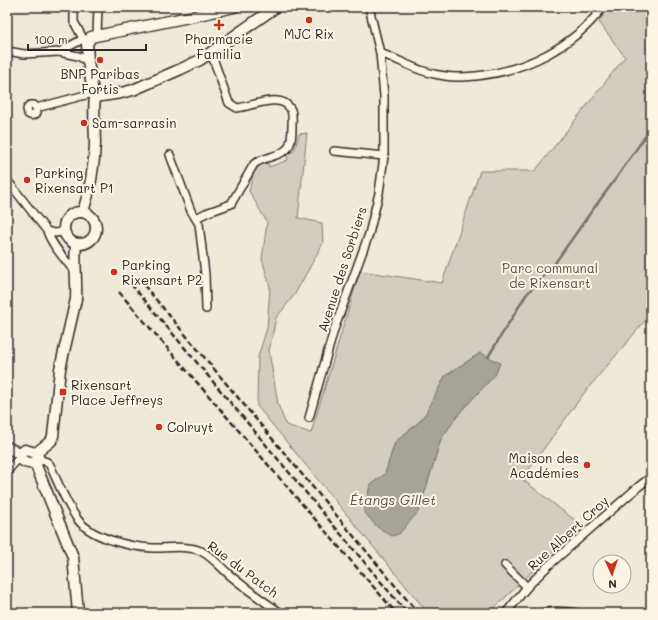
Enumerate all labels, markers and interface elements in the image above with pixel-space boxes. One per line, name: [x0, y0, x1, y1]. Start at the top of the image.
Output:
marker: MJC Rix: [304, 15, 314, 25]
marker: Pharmacie Familia: [214, 20, 224, 30]
place label: MJC Rix: [284, 25, 334, 42]
scale bar: [28, 26, 146, 52]
place label: Pharmacie Familia: [185, 30, 253, 62]
text: 100 m: [34, 31, 68, 47]
marker: BNP Paribas Fortis: [95, 55, 105, 65]
place label: BNP Paribas Fortis: [60, 65, 140, 97]
place label: Sam-sarrasin: [92, 114, 176, 131]
marker: Sam-sarrasin: [79, 118, 89, 128]
place label: Parking Rixensart P1: [35, 164, 114, 196]
marker: Parking Rixensart P1: [22, 175, 32, 185]
street label: Avenue des Sorbiers: [313, 204, 370, 334]
place label: Parking Rixensart P2: [122, 256, 202, 288]
park label: Parc communal de Rixensart: [502, 259, 598, 291]
marker: Parking Rixensart P2: [109, 267, 119, 277]
place label: Rixensart Place Jeffreys: [71, 376, 163, 408]
marker: Rixensart Place Jeffreys: [58, 387, 68, 397]
place label: Colruyt: [167, 418, 214, 435]
marker: Colruyt: [154, 422, 164, 432]
place label: Maison des Académies: [509, 449, 579, 481]
marker: Maison des Académies: [582, 460, 592, 470]
water label: Étangs Gillet: [350, 490, 436, 509]
street label: Rue Albert Croy: [524, 492, 612, 573]
street label: Rue du Patch: [205, 537, 282, 601]
north arrow: [592, 554, 632, 594]
text: N: [608, 577, 617, 592]

